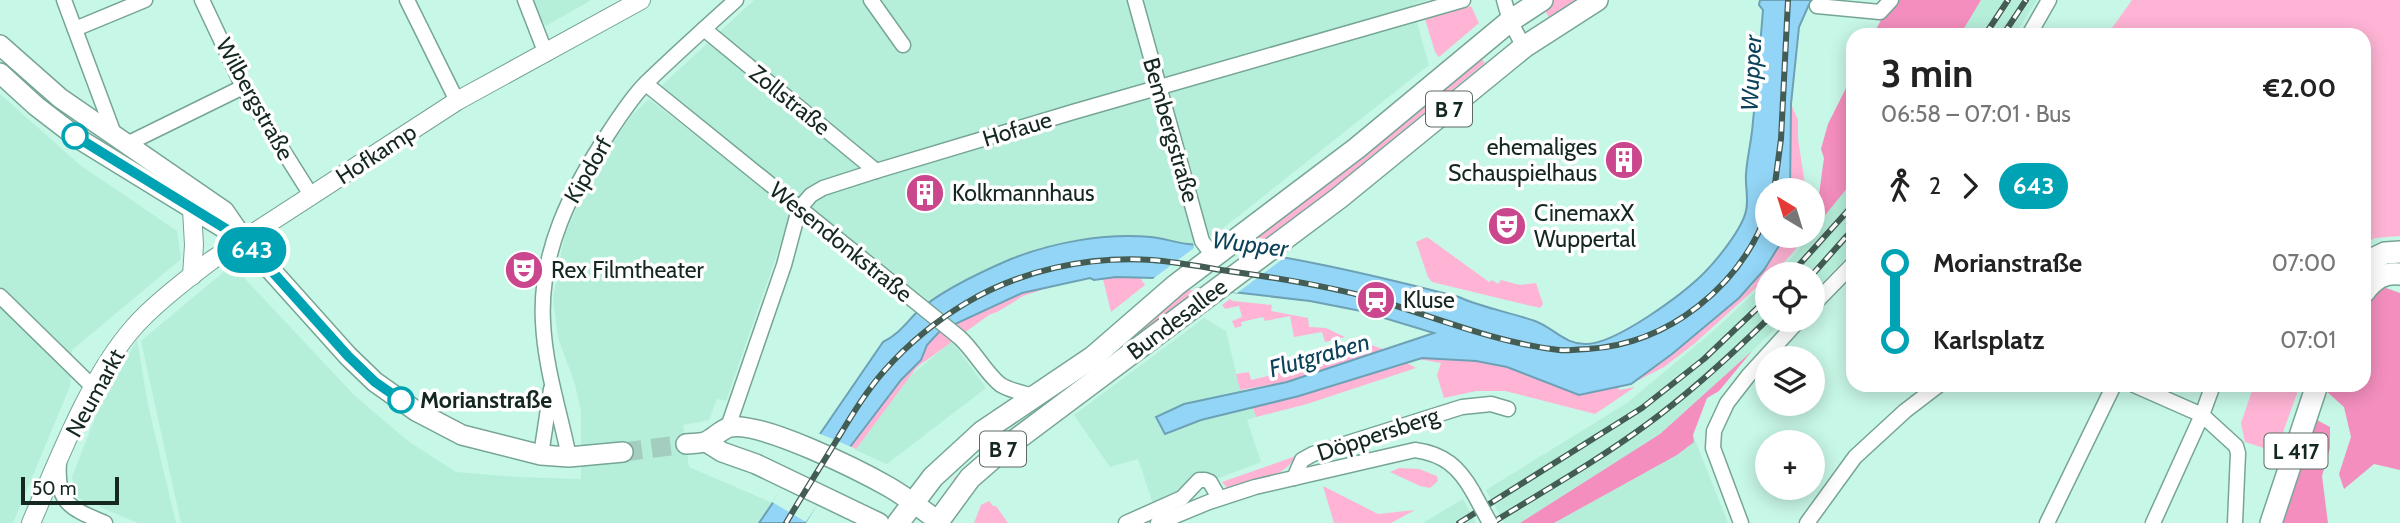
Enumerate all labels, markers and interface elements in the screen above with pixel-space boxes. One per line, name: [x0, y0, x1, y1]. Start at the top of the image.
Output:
street label: Wilbergstraße: [210, 33, 300, 165]
water label: Wupper: [1735, 33, 1768, 112]
text: 3 min: [1881, 50, 1973, 97]
street label: Bembergstraße: [1137, 54, 1205, 206]
street label: Zollstraße: [744, 59, 836, 141]
text: €2.00: [2263, 72, 2336, 104]
road number: B 7: [1426, 92, 1472, 126]
text: 06:58 – 07:01 · Bus: [1881, 100, 2071, 128]
street label: Hofaue: [979, 105, 1055, 153]
street label: Hofkamp: [331, 118, 422, 190]
unlabelled marker: [62, 123, 88, 149]
street label: Kipdorf: [558, 132, 618, 208]
place label: ehemaliges Schauspielhaus: [1448, 133, 1597, 187]
building icon: ehemaliges Schauspielhaus: [1603, 139, 1645, 181]
icon: walk: [1881, 167, 1919, 205]
icon: forward: [1951, 167, 1989, 205]
text: 643: [2013, 171, 2054, 200]
building icon: Kolkmannhaus: [904, 172, 946, 214]
text: 2: [1929, 172, 1941, 200]
street label: Wesendonkstraße: [764, 176, 918, 308]
north arrow: [1755, 178, 1825, 248]
map controls: [1755, 178, 1825, 500]
place label: Kolkmannhaus: [952, 179, 1095, 207]
place label: CinemaxX Wuppertal: [1534, 199, 1637, 253]
theatre icon: CinemaxX Wuppertal: [1486, 205, 1528, 247]
water label: Wupper: [1210, 225, 1291, 263]
line badge: 643: [212, 227, 292, 273]
text: 643: [231, 235, 273, 264]
text: Morianstraße: [1933, 247, 2082, 279]
theatre icon: Rex Filmtheater: [503, 249, 545, 291]
text: 07:00: [2272, 249, 2336, 277]
place label: Rex Filmtheater: [551, 256, 705, 284]
button: locate: [1755, 262, 1825, 332]
street label: Bundesallee: [1121, 272, 1233, 366]
station icon: Kluse: [1355, 279, 1397, 321]
place label: Kluse: [1403, 286, 1455, 314]
text: Karlsplatz: [1933, 324, 2044, 356]
text: 07:01: [2280, 326, 2336, 354]
water label: Flutgraben: [1265, 327, 1373, 383]
street label: Neumarkt: [59, 344, 131, 442]
button: layers: [1755, 346, 1825, 416]
place label: Morianstraße: [420, 386, 552, 414]
marker: Morianstraße: [388, 387, 414, 413]
street label: Döppersberg: [1313, 401, 1443, 467]
button: +: [1755, 430, 1825, 500]
road number: B 7: [980, 432, 1026, 466]
road number: L 417: [2264, 434, 2328, 468]
scale bar: [21, 474, 119, 506]
text: 50 m: [32, 477, 76, 500]

